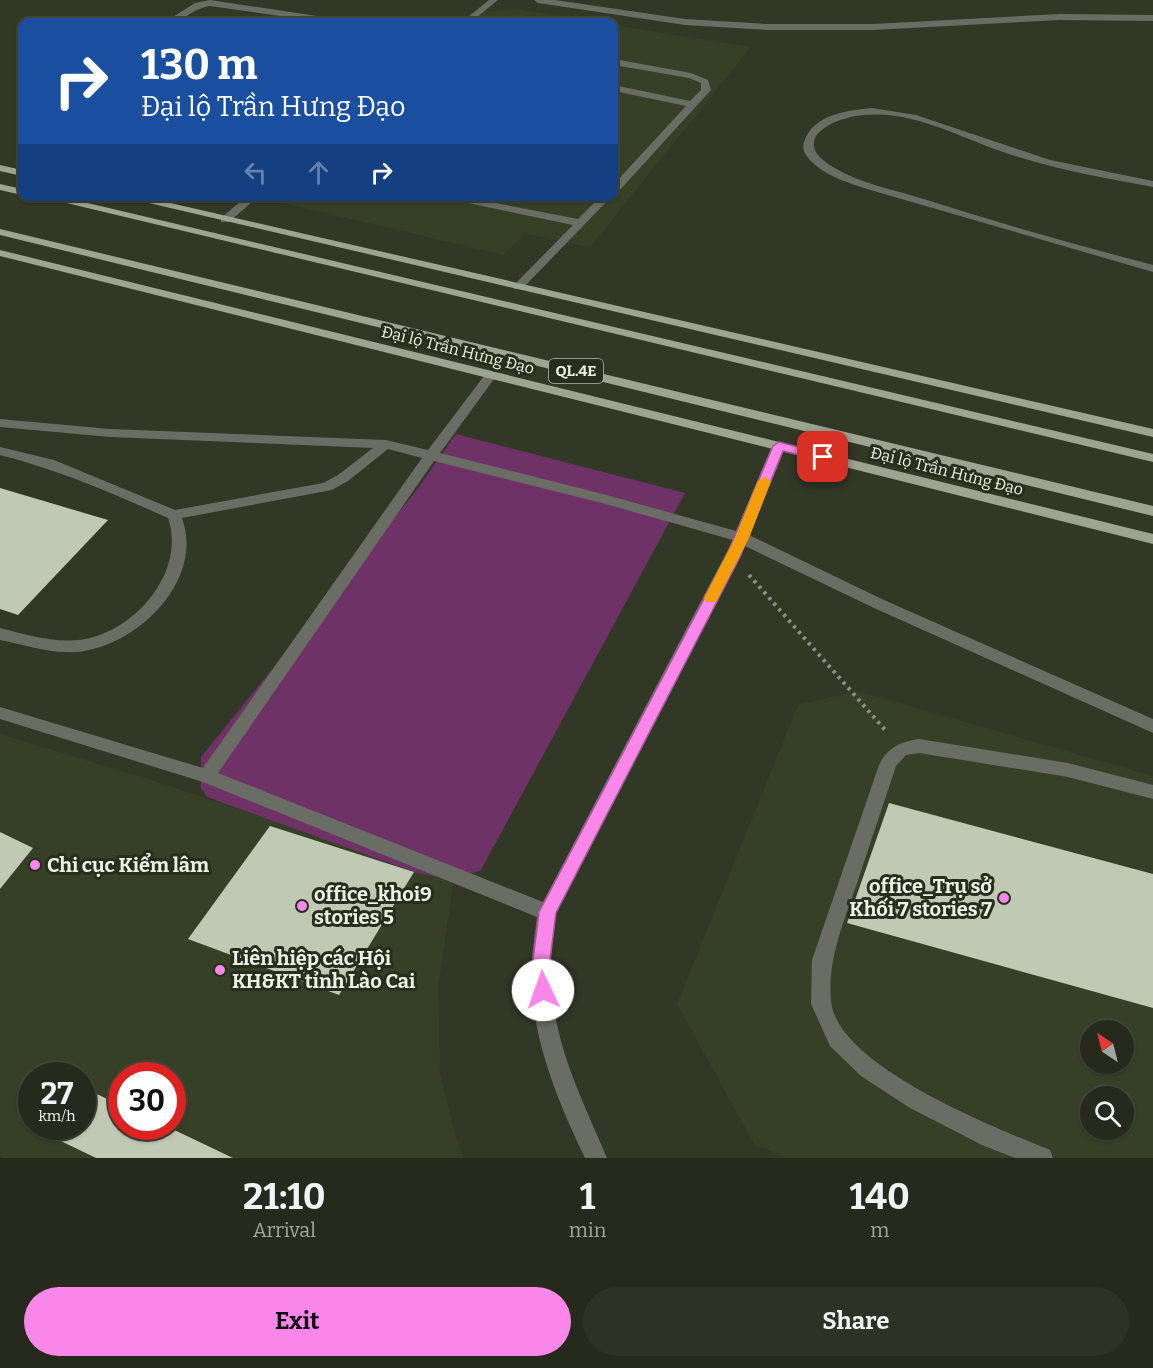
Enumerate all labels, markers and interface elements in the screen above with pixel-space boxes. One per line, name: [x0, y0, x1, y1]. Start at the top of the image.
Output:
text: 130 m: [141, 40, 258, 90]
icon: right: [42, 42, 120, 120]
text: Đại lộ Trần Hưng Đạo: [141, 91, 406, 123]
icon: left: [239, 156, 272, 189]
icon: ahead: [302, 156, 335, 189]
icon: right: [365, 156, 398, 189]
street label: Đại lộ Trần Hưng Đạo: [380, 321, 537, 378]
road number: QL.4E: [549, 359, 603, 383]
pin: [797, 431, 848, 482]
icon: arrive: [806, 440, 839, 473]
street label: Đại lộ Trần Hưng Đạo: [869, 442, 1026, 499]
place label: Chi cục Kiểm lâm: [47, 852, 209, 877]
marker: Chi cục Kiểm lâm: [28, 858, 42, 872]
place label: office_Trụ sở Khối 7 stories 7: [849, 874, 992, 921]
place label: office_khoi9 stories 5: [314, 882, 432, 929]
marker: office_Trụ sở Khối 7 stories 7: [997, 891, 1011, 905]
marker: office_khoi9 stories 5: [295, 899, 309, 913]
place label: Liên hiệp các Hội KH&KT tỉnh Lào Cai: [232, 946, 416, 993]
position arrow: [511, 958, 575, 1022]
marker: Liên hiệp các Hội KH&KT tỉnh Lào Cai: [213, 963, 227, 977]
north arrow: [1080, 1020, 1134, 1074]
map controls: [1080, 1020, 1134, 1140]
speed limit sign: 30: [108, 1062, 186, 1140]
text: 27: [41, 1076, 73, 1112]
button: search: [1080, 1086, 1134, 1140]
text: km/h: [38, 1107, 76, 1125]
text: 21:10: [243, 1175, 326, 1219]
text: 1: [580, 1175, 595, 1219]
text: 140: [850, 1175, 910, 1219]
text: Arrival: [253, 1218, 316, 1242]
text: min: [569, 1218, 606, 1242]
text: m: [870, 1218, 889, 1242]
button: Exit: [24, 1287, 571, 1356]
button: Share: [583, 1287, 1129, 1356]

